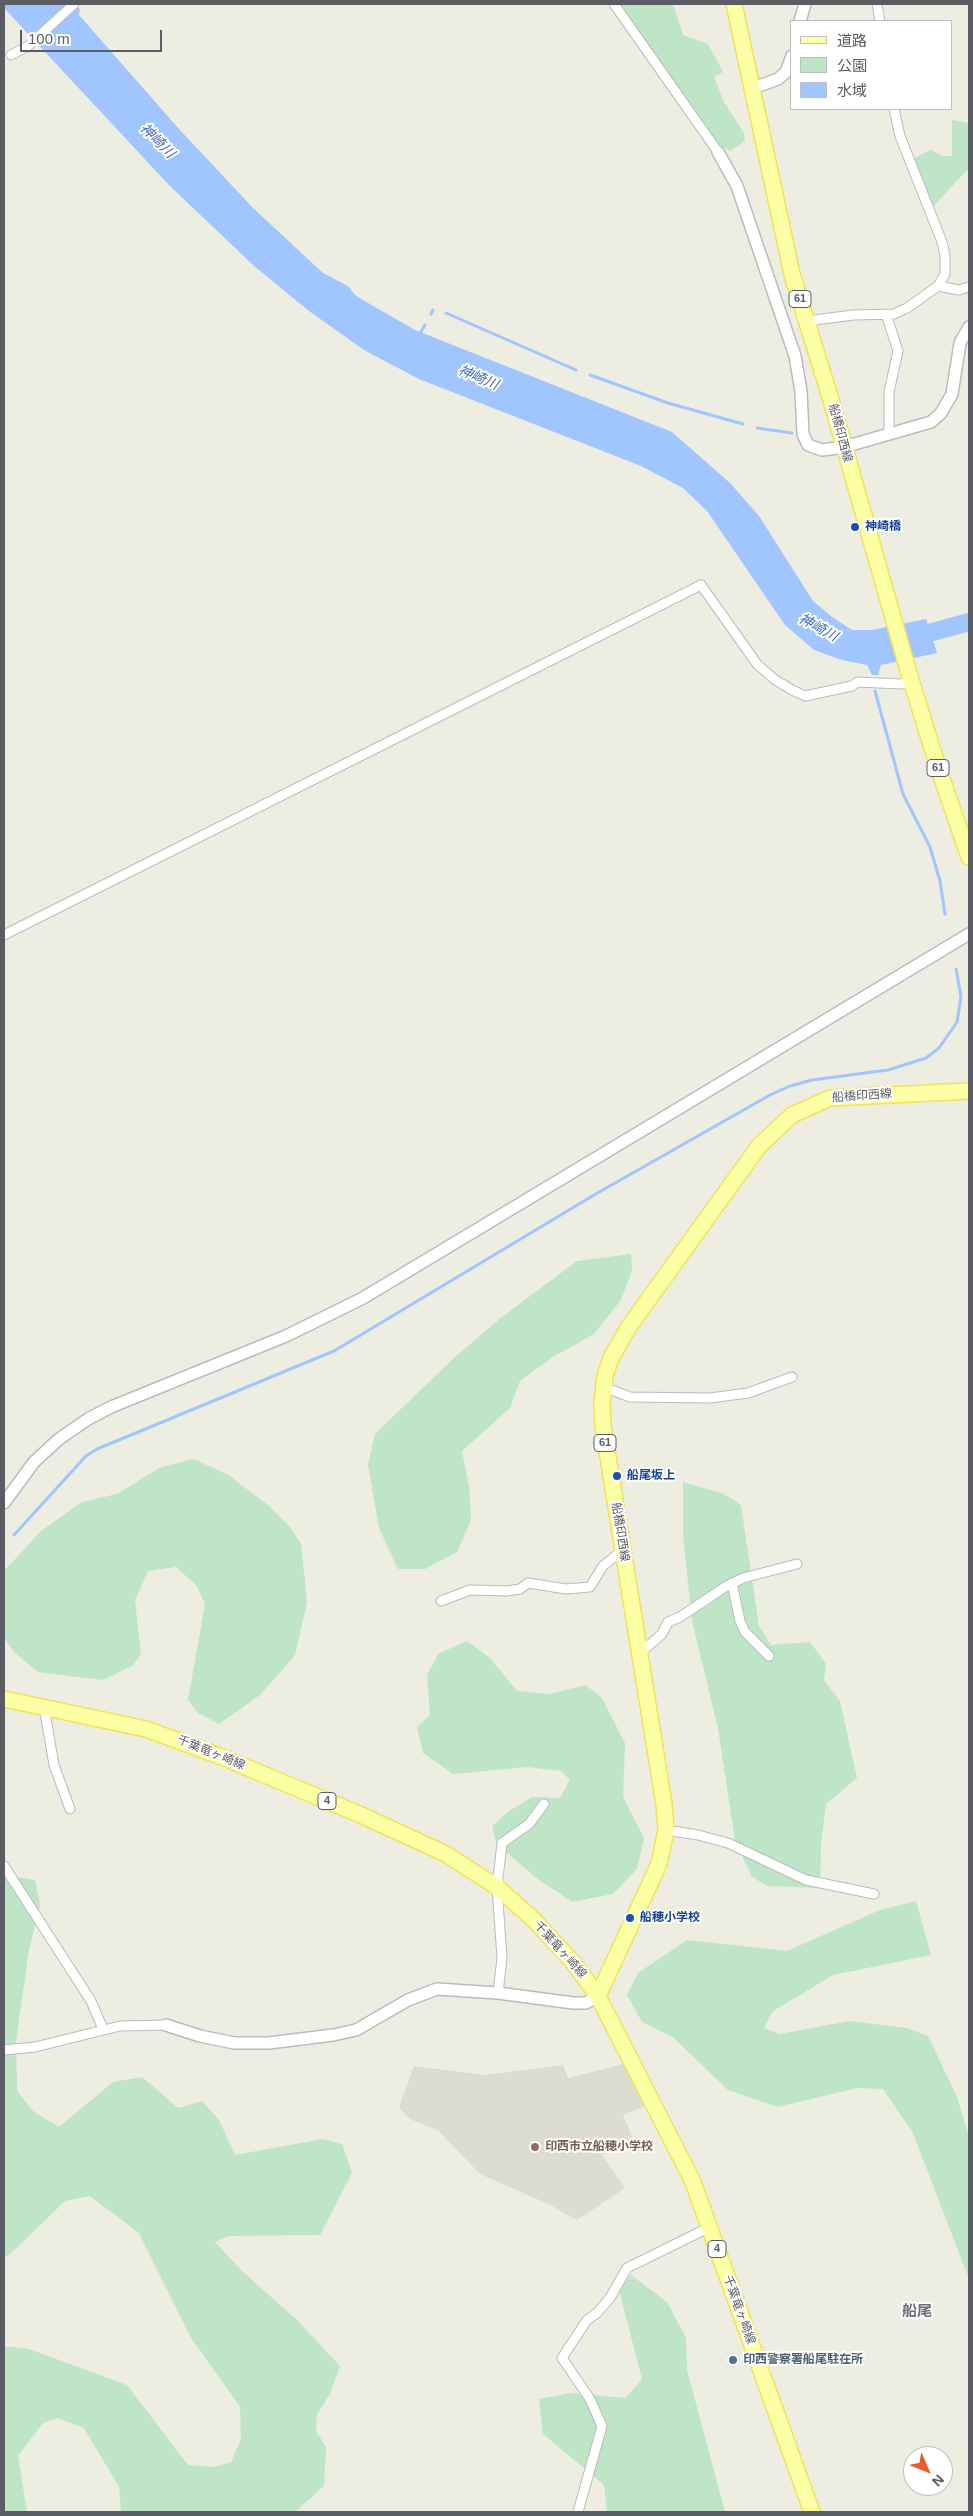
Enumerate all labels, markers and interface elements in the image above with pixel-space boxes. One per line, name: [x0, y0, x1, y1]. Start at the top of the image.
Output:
scale bar: [22, 20, 165, 52]
legend: [790, 20, 953, 110]
text: 100 m: [28, 30, 70, 47]
text: 道路: [837, 32, 867, 49]
text: 公園: [837, 57, 867, 74]
text: 水域: [837, 82, 867, 99]
water label: 神崎川: [136, 120, 178, 162]
road number: 61: [789, 290, 811, 308]
water label: 神崎川: [455, 362, 501, 394]
street label: 船橋印西線: [825, 402, 855, 464]
place label: 神崎橋: [865, 520, 901, 534]
marker: 神崎橋: [849, 521, 861, 533]
water label: 神崎川: [796, 610, 840, 646]
road number: 61: [927, 760, 949, 776]
street label: 船橋印西線: [832, 1087, 892, 1105]
road number: 61: [594, 1435, 616, 1452]
place label: 船尾坂上: [627, 1469, 675, 1483]
marker: 船尾坂上: [611, 1470, 623, 1482]
street label: 船橋印西線: [608, 1501, 632, 1563]
street label: 千葉竜ヶ崎線: [175, 1733, 247, 1773]
road number: 4: [318, 1792, 336, 1810]
place label: 船穂小学校: [640, 1911, 700, 1925]
marker: 船穂小学校: [624, 1912, 636, 1924]
street label: 千葉竜ヶ崎線: [531, 1918, 589, 1982]
place label: 印西市立船穂小学校: [545, 2140, 653, 2154]
marker: 印西市立船穂小学校: [529, 2141, 541, 2153]
road number: 4: [708, 2240, 726, 2258]
street label: 千葉竜ヶ崎線: [720, 2274, 758, 2346]
district label: 船尾: [902, 2303, 932, 2321]
place label: 印西警察署船尾駐在所: [743, 2353, 863, 2367]
marker: 印西警察署船尾駐在所: [727, 2354, 739, 2366]
north arrow: [903, 2446, 953, 2496]
text: N: [929, 2472, 947, 2490]

